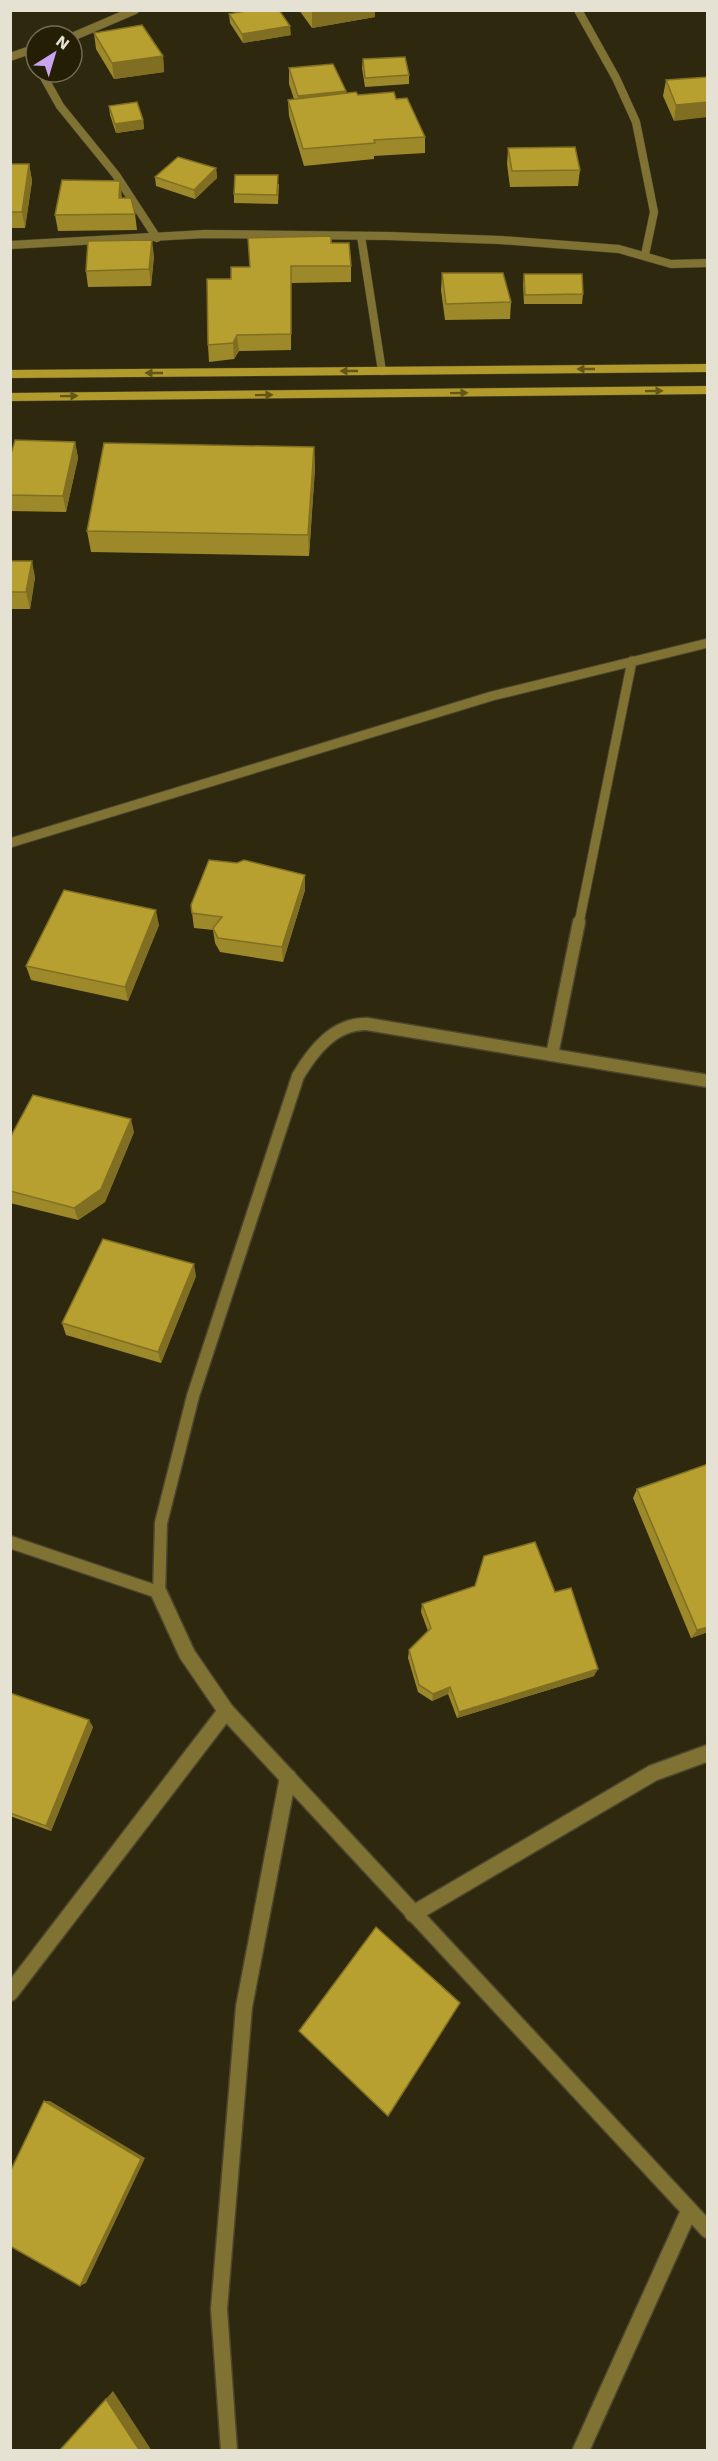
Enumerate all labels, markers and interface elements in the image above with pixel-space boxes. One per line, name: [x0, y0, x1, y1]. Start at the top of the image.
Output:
north arrow: [24, 24, 84, 84]
text: N: [52, 31, 73, 54]
one-way arrow: [577, 364, 596, 374]
one-way arrow: [340, 366, 359, 376]
one-way arrow: [145, 368, 164, 378]
one-way arrow: [644, 386, 663, 396]
one-way arrow: [449, 388, 468, 398]
one-way arrow: [254, 390, 273, 399]
one-way arrow: [59, 392, 78, 401]

